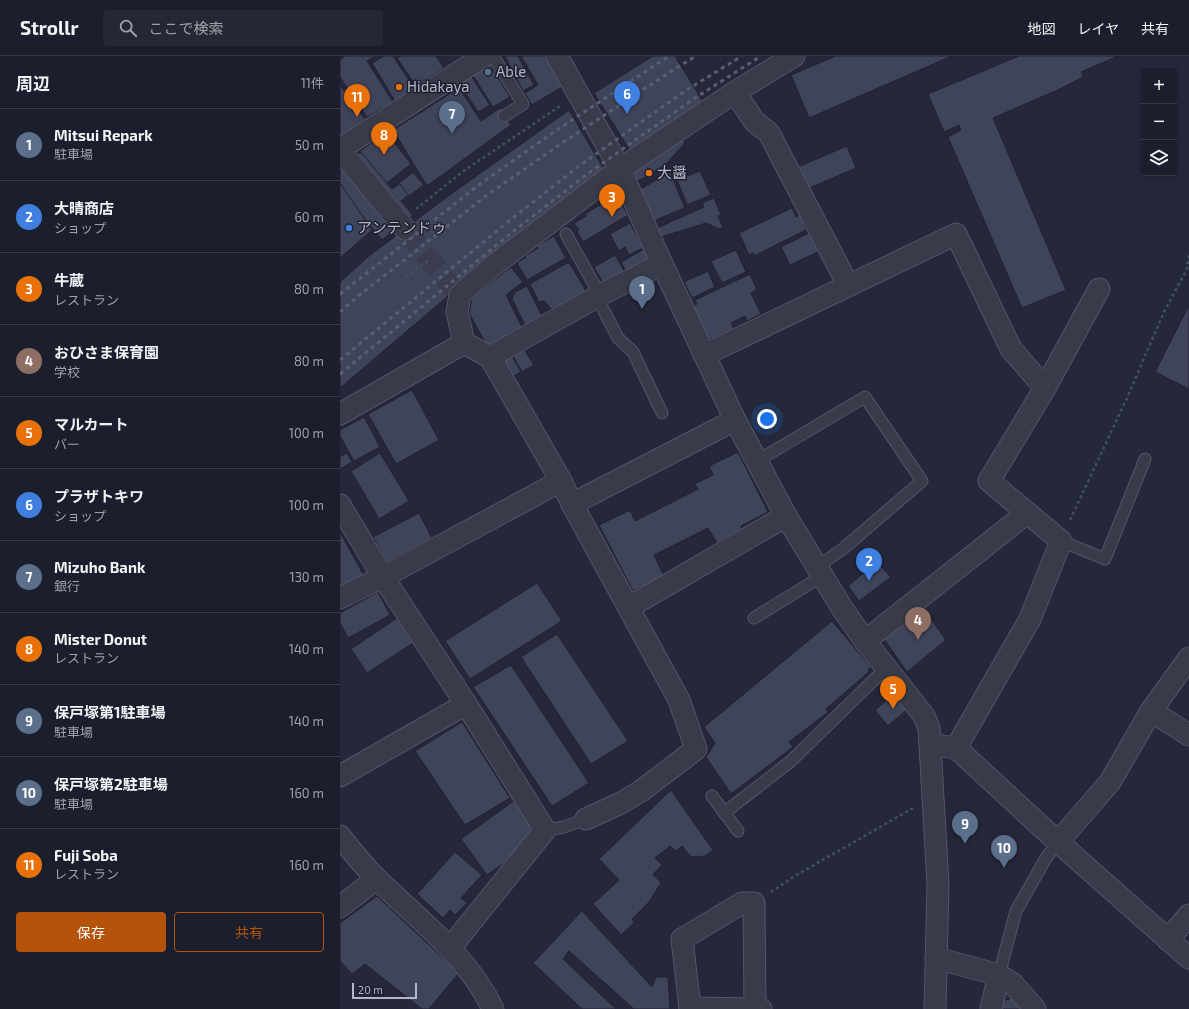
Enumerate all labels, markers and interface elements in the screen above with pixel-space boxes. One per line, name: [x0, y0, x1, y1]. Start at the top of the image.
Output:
search box: [103, 10, 383, 46]
text: Strollr: [20, 16, 79, 39]
icon: search: [117, 17, 139, 39]
text: ここで検索: [149, 19, 224, 37]
text: 地図: [1027, 20, 1055, 37]
text: レイヤ: [1077, 20, 1119, 37]
text: 共有: [1141, 20, 1169, 37]
place label: Able: [496, 62, 526, 80]
marker: Able: [483, 67, 493, 77]
map controls: [1141, 68, 1177, 176]
button: +: [1141, 68, 1177, 104]
text: 周辺: [16, 73, 50, 93]
text: 11件: [301, 75, 324, 91]
place label: Hidakaya: [407, 77, 470, 95]
pin: 6: [614, 81, 640, 114]
marker: Hidakaya: [394, 82, 404, 92]
pin: 11: [344, 84, 370, 117]
pin: 7: [439, 101, 465, 134]
button: −: [1141, 104, 1177, 140]
pin: 8: [371, 122, 397, 155]
text: Mitsui Repark: [54, 126, 153, 144]
text: 1: [26, 137, 32, 153]
text: 50 m: [295, 137, 324, 153]
button: layers: [1141, 140, 1177, 176]
text: 駐車場: [54, 146, 93, 162]
place label: 大醤: [657, 163, 687, 181]
marker: 大醤: [644, 168, 654, 178]
pin: 3: [599, 184, 625, 217]
text: 大晴商店: [54, 199, 114, 217]
text: 2: [25, 209, 33, 225]
text: 60 m: [294, 209, 324, 225]
place label: アンテンドゥ: [357, 218, 446, 236]
text: ショップ: [54, 220, 106, 236]
marker: アンテンドゥ: [344, 223, 354, 233]
text: 牛蔵: [54, 271, 84, 289]
pin: 1: [629, 276, 655, 309]
text: 3: [25, 281, 33, 297]
text: 80 m: [294, 281, 324, 297]
text: レストラン: [54, 292, 119, 308]
text: おひさま保育園: [54, 343, 159, 361]
text: 4: [25, 353, 33, 369]
text: 80 m: [294, 353, 324, 369]
text: 学校: [54, 364, 80, 380]
your location: [757, 409, 777, 429]
text: マルカート: [54, 415, 129, 433]
text: 5: [25, 425, 33, 441]
text: 100 m: [289, 425, 324, 441]
text: バー: [54, 436, 80, 452]
text: プラザトキワ: [54, 487, 144, 505]
text: 6: [25, 497, 33, 513]
text: 100 m: [289, 497, 324, 513]
text: ショップ: [54, 508, 106, 524]
pin: 2: [856, 548, 882, 581]
text: Mizuho Bank: [54, 558, 145, 576]
text: 7: [26, 569, 32, 585]
text: 130 m: [289, 569, 324, 585]
text: 銀行: [54, 578, 80, 594]
pin: 4: [905, 607, 931, 640]
text: Mister Donut: [54, 630, 147, 648]
text: 8: [25, 641, 33, 657]
text: 140 m: [289, 641, 324, 657]
text: レストラン: [54, 650, 119, 666]
pin: 5: [880, 676, 906, 709]
text: 保戸塚第1駐車場: [54, 703, 165, 721]
text: 9: [25, 713, 33, 729]
text: 140 m: [289, 713, 324, 729]
text: 駐車場: [54, 724, 93, 740]
text: 保戸塚第2駐車場: [54, 775, 168, 793]
text: 10: [22, 785, 36, 801]
text: 160 m: [289, 785, 324, 801]
text: 駐車場: [54, 796, 93, 812]
pin: 9: [952, 811, 978, 844]
pin: 10: [991, 835, 1017, 868]
text: Fuji Soba: [54, 846, 118, 864]
text: 11: [23, 857, 35, 873]
text: 160 m: [289, 857, 324, 873]
text: レストラン: [54, 866, 119, 882]
button: 保存: [16, 912, 166, 952]
button: 共有: [174, 912, 324, 952]
scale bar: [352, 981, 417, 1000]
text: 20 m: [358, 983, 383, 996]

